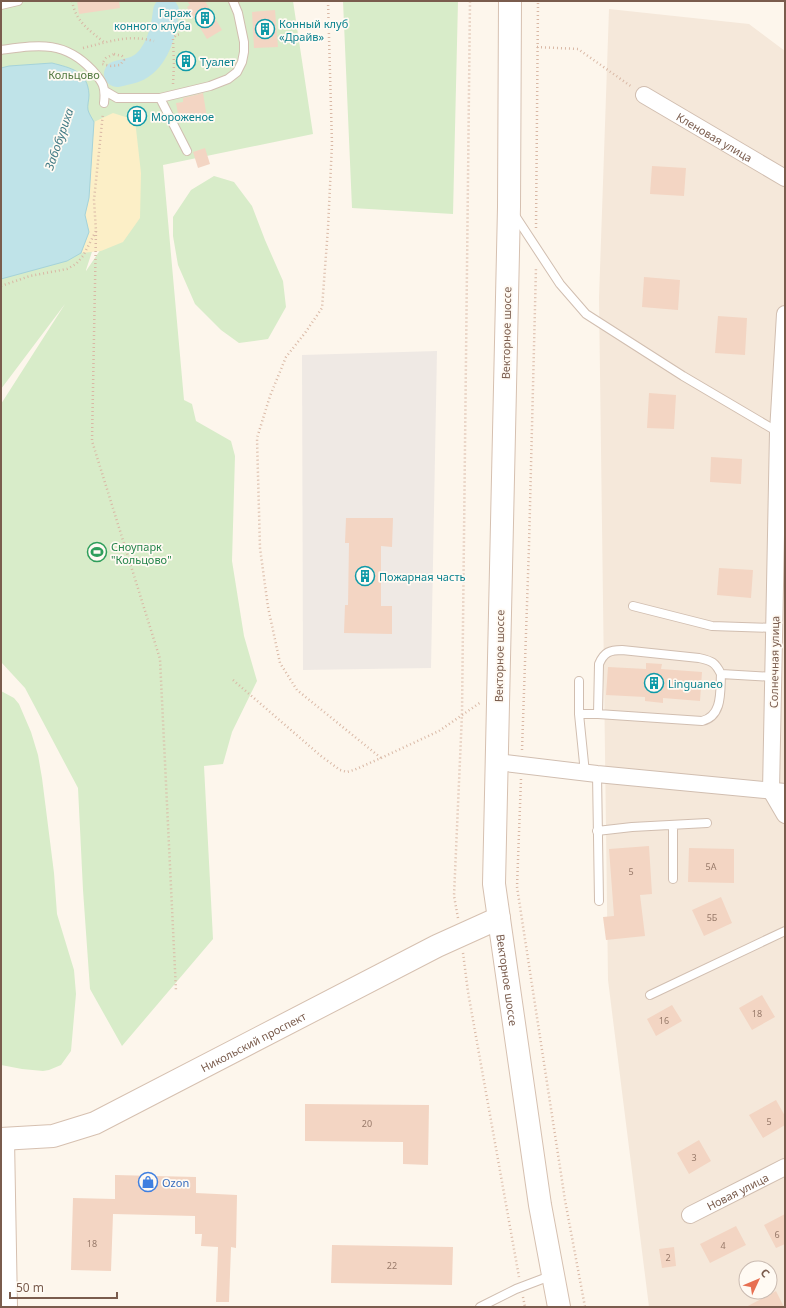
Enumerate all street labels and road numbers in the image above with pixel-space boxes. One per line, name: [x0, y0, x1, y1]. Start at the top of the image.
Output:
street label: Кленовая улица: [674, 108, 755, 165]
street label: Векторное шоссе: [498, 287, 514, 379]
street label: Векторное шоссе: [491, 610, 507, 702]
street label: Солнечная улица: [766, 616, 782, 708]
street label: Векторное шоссе: [494, 933, 522, 1027]
street label: Никольский проспект: [198, 1008, 308, 1075]
street label: Новая улица: [704, 1169, 771, 1213]

